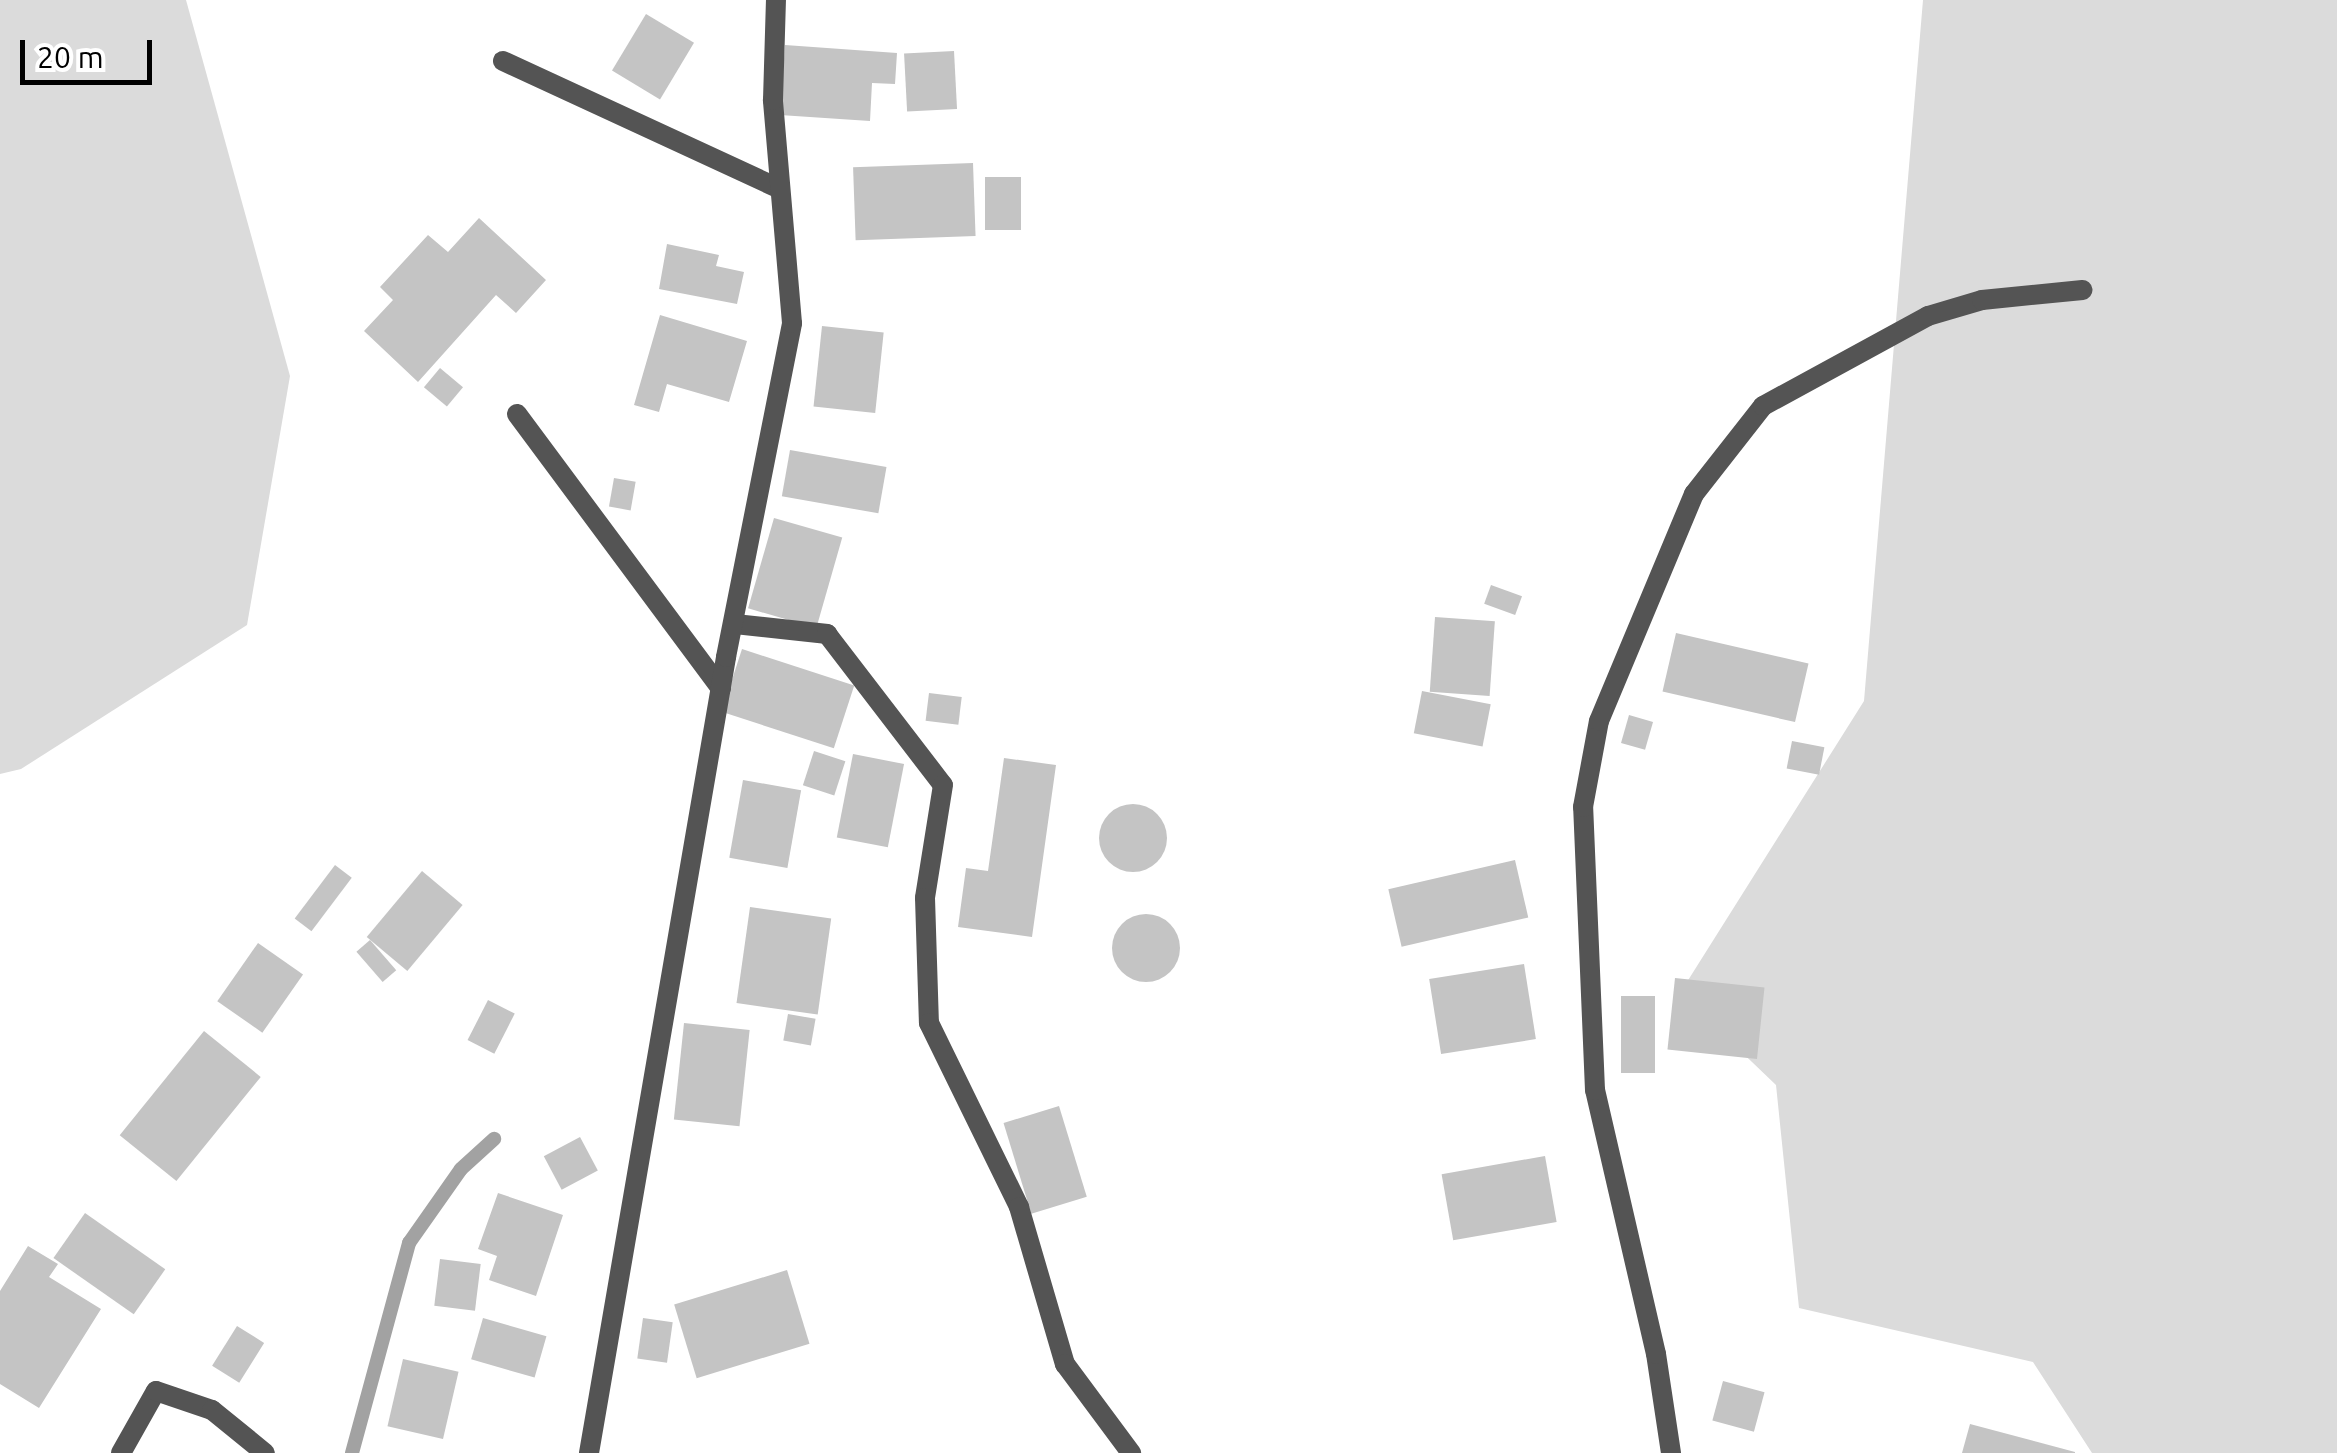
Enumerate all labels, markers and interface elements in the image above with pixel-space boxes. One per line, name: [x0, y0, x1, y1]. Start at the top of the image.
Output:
scale bar: [25, 20, 158, 82]
text: 20 m: [37, 40, 104, 74]

